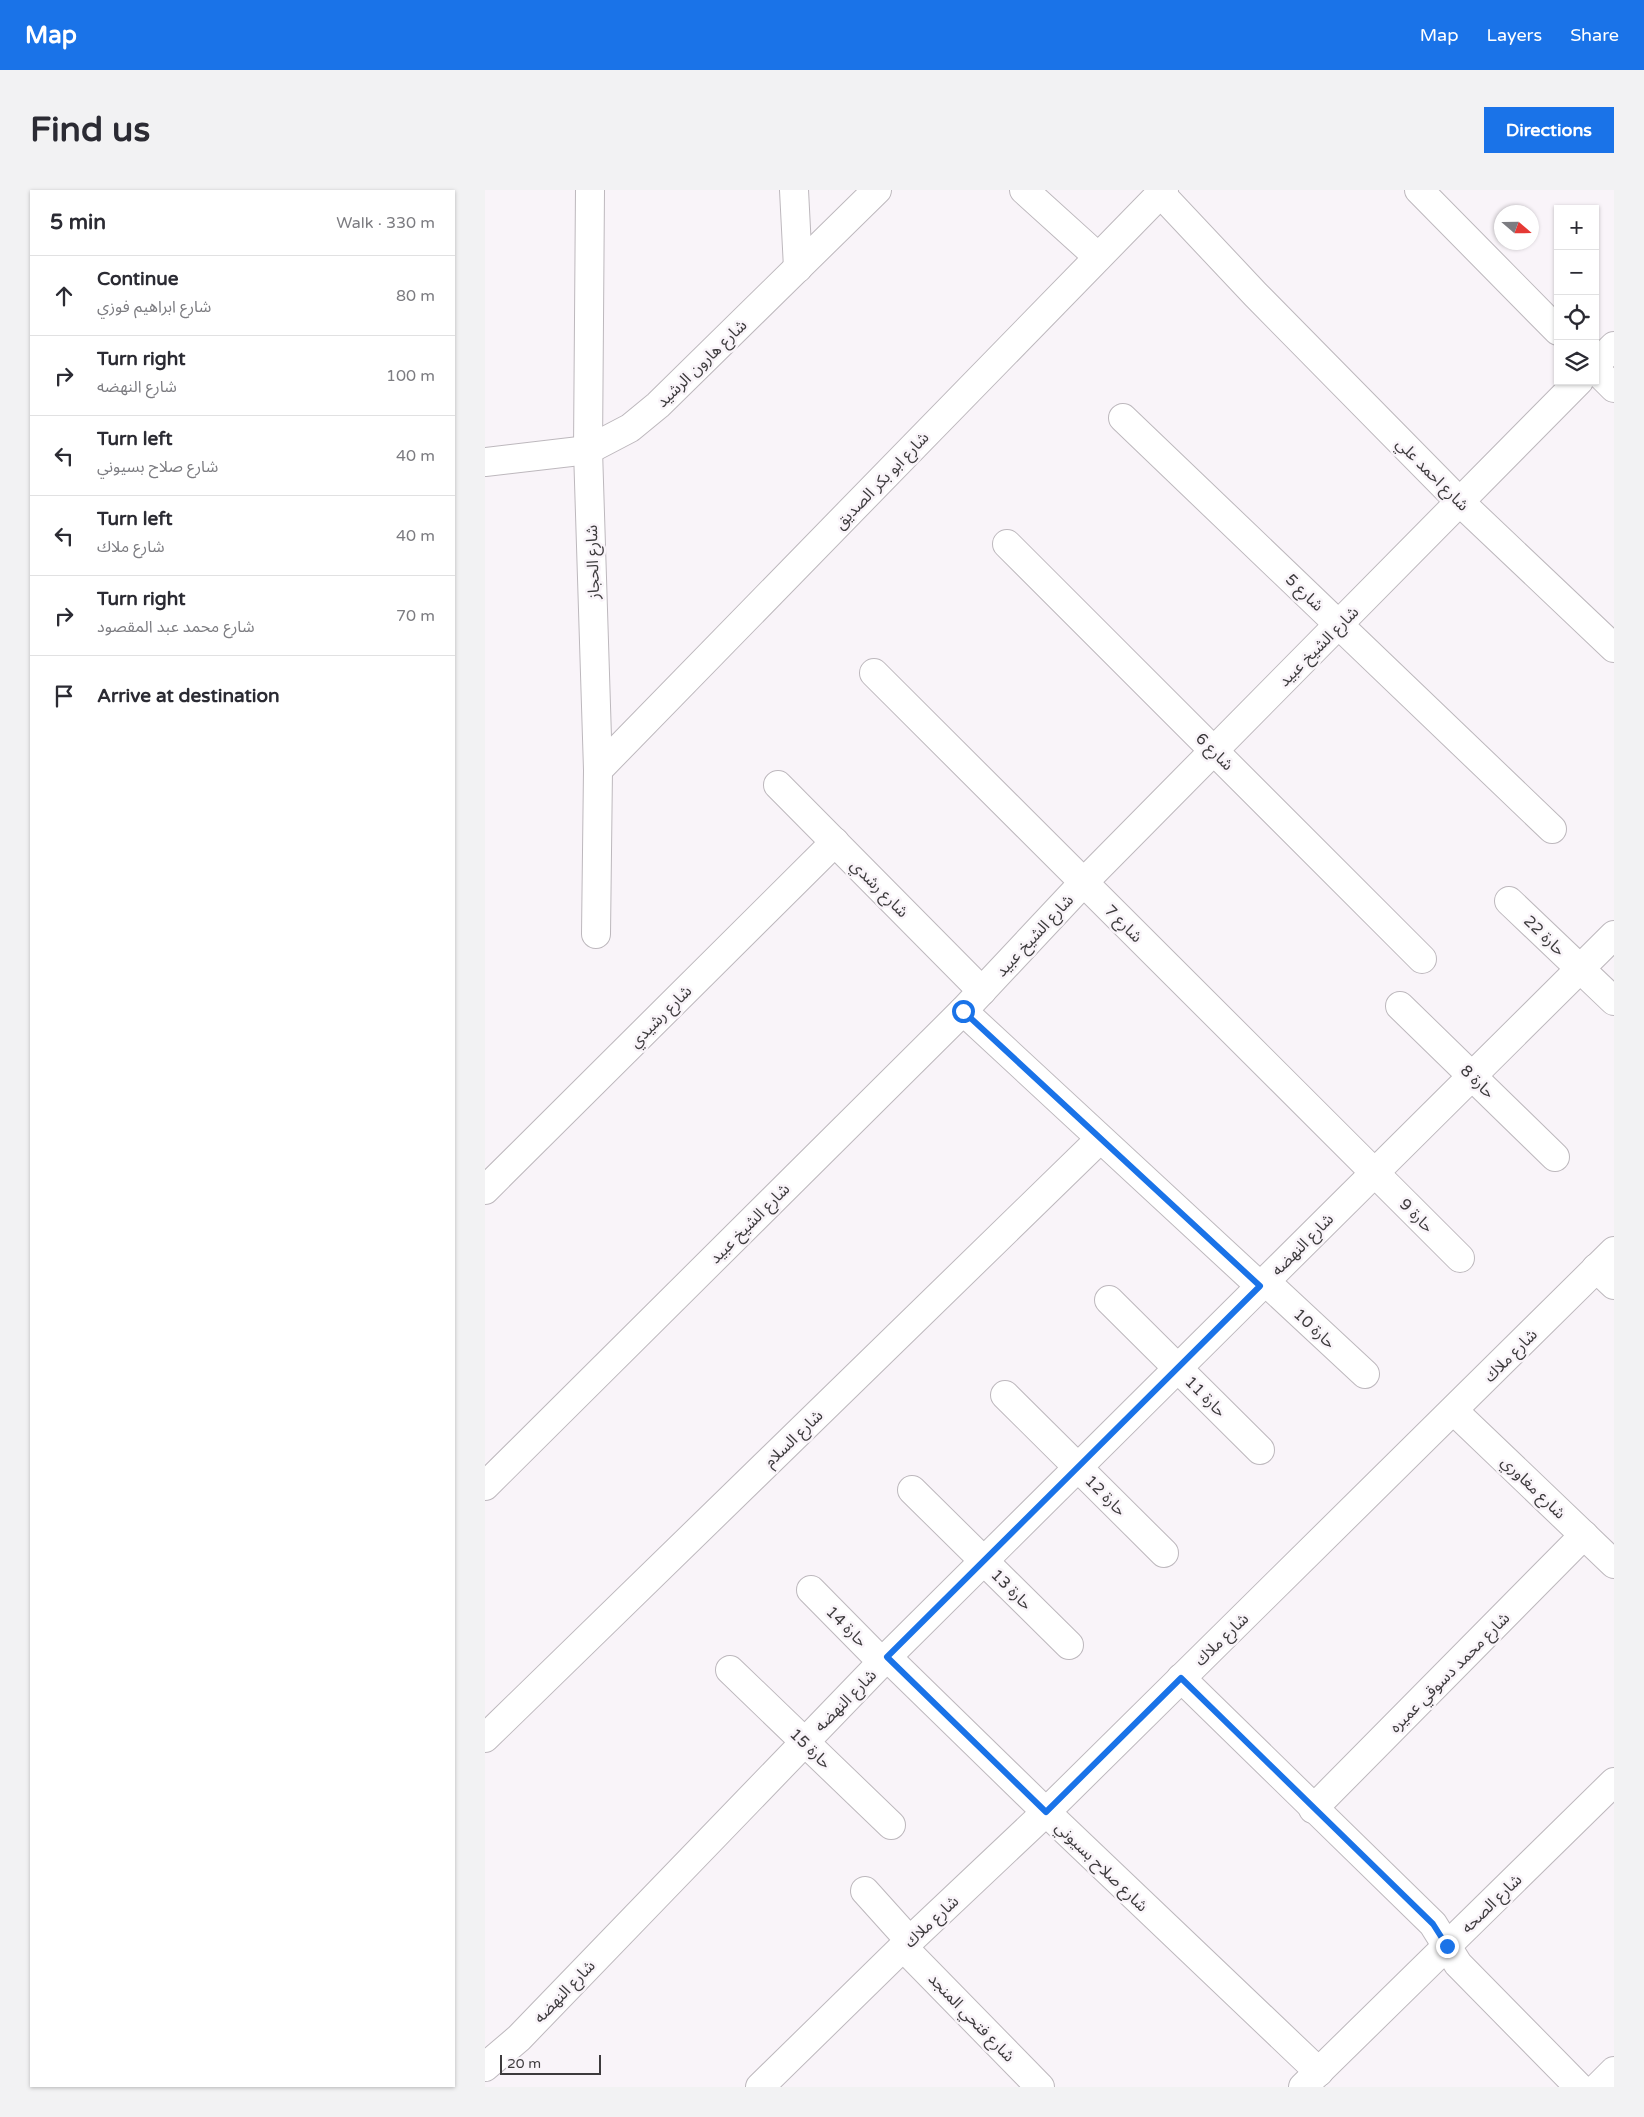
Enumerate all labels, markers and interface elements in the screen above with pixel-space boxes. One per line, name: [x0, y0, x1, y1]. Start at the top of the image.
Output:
text: Map: [25, 21, 77, 50]
text: Map: [1420, 24, 1459, 46]
text: Layers: [1487, 24, 1542, 46]
text: Share: [1570, 24, 1619, 46]
button: Directions: [1484, 107, 1614, 153]
text: Find us: [30, 109, 150, 151]
north arrow: [1494, 205, 1539, 250]
map controls: [1554, 205, 1599, 385]
button: +: [1554, 205, 1599, 250]
text: 5 min: [50, 210, 106, 235]
text: Walk · 330 m: [336, 213, 435, 233]
button: −: [1554, 250, 1599, 295]
text: Continue: [97, 268, 179, 290]
icon: ahead: [50, 282, 78, 310]
text: 80 m: [396, 286, 435, 306]
button: locate: [1554, 295, 1599, 340]
text: شارع ابراهيم فوزي: [97, 297, 211, 317]
street label: شارع هارون الرشيد: [652, 315, 753, 413]
button: layers: [1554, 340, 1599, 385]
text: Turn right: [97, 348, 185, 370]
icon: right: [50, 362, 78, 390]
text: 100 m: [386, 366, 435, 386]
text: شارع النهضه: [97, 377, 177, 397]
text: Turn left: [97, 428, 173, 450]
street label: شارع ابو بكر الصديق: [830, 428, 935, 535]
street label: شارع احمد علي: [1390, 434, 1473, 517]
icon: left: [50, 442, 78, 470]
text: 40 m: [396, 446, 435, 466]
text: شارع صلاح بسيوني: [97, 457, 218, 477]
text: Turn left: [97, 508, 173, 530]
icon: left: [50, 522, 78, 550]
street label: شارع الحجاز: [582, 524, 606, 600]
text: 40 m: [396, 526, 435, 546]
text: شارع ملاك: [97, 537, 164, 557]
street label: شارع 5: [1280, 570, 1328, 617]
text: Turn right: [97, 588, 185, 610]
icon: right: [50, 602, 78, 630]
street label: شارع الشيخ عبيد: [1274, 602, 1364, 692]
text: 70 m: [396, 606, 435, 626]
text: شارع محمد عبد المقصود: [97, 617, 255, 637]
icon: arrive: [50, 682, 78, 710]
text: Arrive at destination: [97, 685, 280, 707]
street label: شارع 6: [1190, 729, 1237, 776]
street label: شارع رشدي: [845, 855, 913, 923]
street label: شارع الشيخ عبيد: [991, 890, 1079, 982]
street label: شارع 7: [1099, 901, 1146, 948]
street label: حارة 22: [1519, 911, 1569, 960]
street label: شارع رشيدي: [625, 981, 697, 1053]
route start: [952, 1000, 975, 1023]
street label: حارة 8: [1456, 1061, 1499, 1103]
street label: شارع الشيخ عبيد: [705, 1179, 795, 1269]
street label: حارة 9: [1395, 1194, 1438, 1237]
street label: شارع النهضه: [1267, 1209, 1339, 1281]
street label: حارة 10: [1289, 1304, 1339, 1353]
street label: شارع ملاك: [1480, 1325, 1543, 1388]
street label: حارة 11: [1181, 1372, 1230, 1421]
street label: شارع السلام: [760, 1406, 829, 1473]
street label: شارع مغاوري: [1496, 1452, 1570, 1525]
street label: حارة 12: [1081, 1471, 1130, 1520]
street label: حارة 13: [987, 1565, 1036, 1614]
street label: حارة 14: [822, 1602, 871, 1651]
street label: شارع محمد دسوقي عميره: [1385, 1608, 1516, 1739]
street label: شارع ملاك: [1190, 1609, 1254, 1672]
street label: شارع النهضه: [810, 1665, 882, 1737]
street label: حارة 15: [785, 1724, 835, 1773]
street label: شارع صلاح بسيوني: [1049, 1817, 1152, 1917]
street label: شارع الصحه: [1457, 1870, 1528, 1939]
street label: شارع ملاك: [900, 1891, 965, 1954]
route end: [1436, 1935, 1459, 1958]
street label: شارع النهضه: [530, 1956, 601, 2029]
street label: شارع فتحي المنجد: [922, 1969, 1019, 2068]
scale bar: [500, 2052, 601, 2075]
text: 20 m: [507, 2055, 541, 2072]

